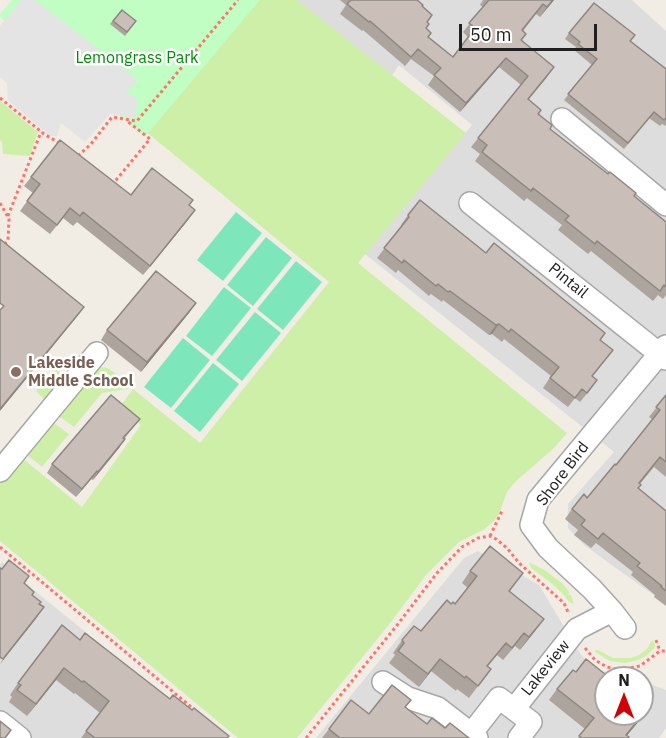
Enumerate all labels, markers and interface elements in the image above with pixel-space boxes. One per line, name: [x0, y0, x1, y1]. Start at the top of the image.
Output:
scale bar: [462, 12, 600, 50]
text: 50 m: [470, 23, 512, 46]
park label: Lemongrass Park: [75, 48, 199, 68]
street label: Pintail: [544, 259, 592, 303]
place label: Lakeside Middle School: [28, 353, 133, 391]
marker: Lakeside Middle School: [9, 365, 23, 379]
street label: Shore Bird: [533, 438, 593, 510]
street label: Lakeview: [518, 636, 574, 700]
north arrow: [594, 666, 654, 726]
text: N: [618, 670, 630, 690]

